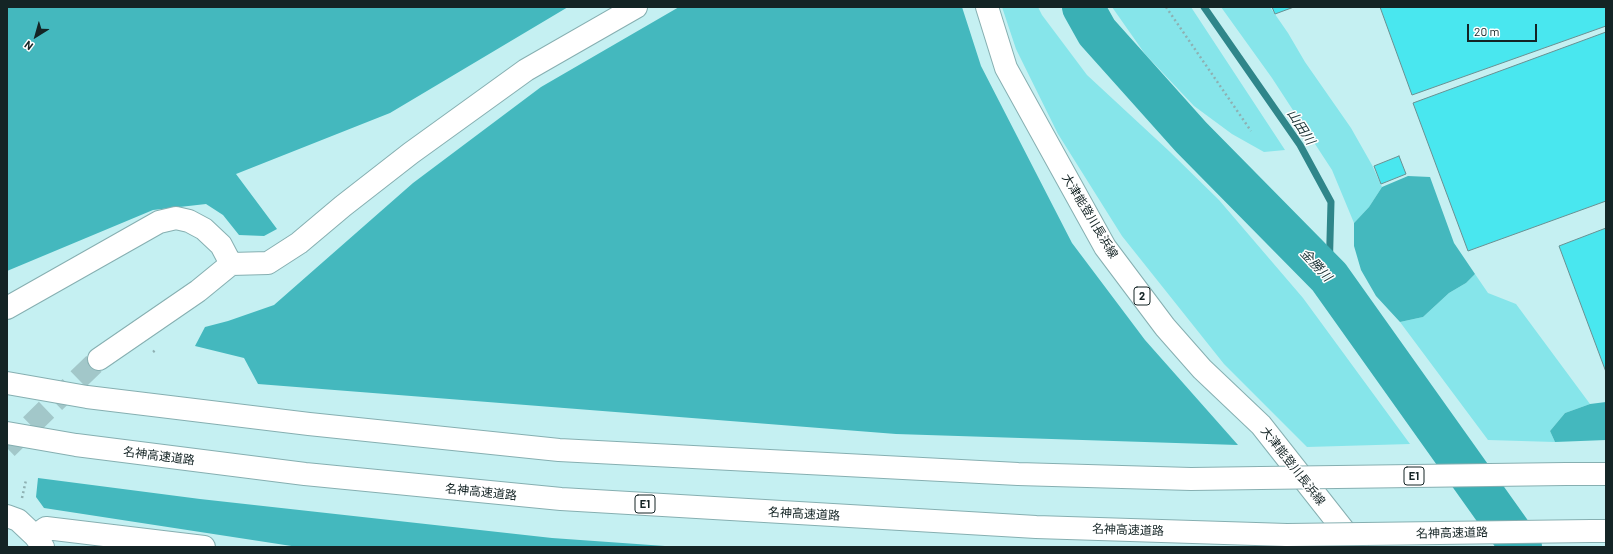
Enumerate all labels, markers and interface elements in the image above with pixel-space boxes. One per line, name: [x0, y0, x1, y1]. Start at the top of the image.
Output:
north arrow: [16, 16, 56, 56]
scale bar: [1469, 16, 1539, 42]
text: 20 m: [1474, 24, 1500, 38]
text: N: [22, 39, 35, 53]
water label: 山田川: [1284, 106, 1318, 148]
street label: 大津能登川長浜線: [1059, 171, 1121, 261]
water label: 金勝川: [1297, 245, 1335, 285]
road number: 2: [1134, 287, 1150, 305]
street label: 大津能登川長浜線: [1258, 424, 1328, 508]
street label: 名神高速道路: [122, 444, 196, 468]
road number: E1: [1404, 467, 1424, 485]
street label: 名神高速道路: [444, 481, 518, 503]
road number: E1: [635, 495, 655, 513]
street label: 名神高速道路: [768, 505, 840, 523]
street label: 名神高速道路: [1092, 522, 1164, 538]
street label: 名神高速道路: [1416, 525, 1488, 541]

